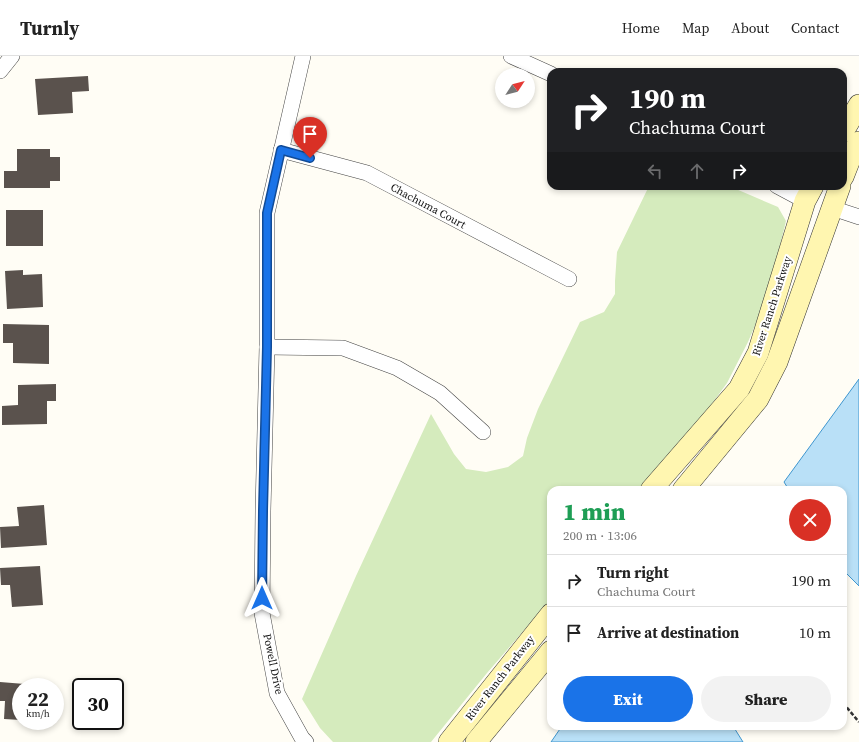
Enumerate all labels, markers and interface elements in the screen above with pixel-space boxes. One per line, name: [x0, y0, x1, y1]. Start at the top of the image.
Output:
text: Turnly: [20, 15, 79, 41]
text: Home: [622, 18, 660, 38]
text: Map: [682, 18, 709, 38]
text: About: [731, 18, 769, 38]
text: Contact: [791, 18, 839, 38]
north arrow: [495, 68, 535, 108]
map controls: [495, 68, 535, 108]
text: 190 m: [629, 79, 706, 117]
icon: right: [563, 84, 615, 136]
text: Chachuma Court: [629, 115, 765, 140]
pin: [293, 117, 327, 158]
icon: arrive: [299, 123, 321, 145]
icon: left: [644, 160, 666, 182]
icon: ahead: [686, 160, 708, 182]
icon: right: [728, 160, 750, 182]
street label: Chachuma Court: [388, 180, 469, 232]
street label: River Ranch Parkway: [749, 254, 795, 358]
text: 1 min: [563, 495, 626, 528]
button: close: [789, 499, 831, 541]
text: 200 m · 13:06: [563, 527, 637, 544]
text: Turn right: [597, 562, 669, 583]
icon: right: [563, 570, 585, 592]
text: 190 m: [791, 570, 831, 591]
position arrow: [241, 577, 283, 619]
text: Chachuma Court: [597, 583, 695, 600]
icon: arrive: [563, 622, 585, 644]
text: Arrive at destination: [597, 622, 739, 643]
text: 10 m: [799, 622, 831, 643]
street label: Powell Drive: [259, 632, 287, 696]
street label: River Ranch Parkway: [462, 632, 538, 724]
button: Exit: [563, 676, 693, 722]
button: Share: [701, 676, 831, 722]
speed limit sign: 30: [72, 678, 124, 730]
text: 22: [27, 685, 49, 713]
text: km/h: [26, 707, 50, 720]

